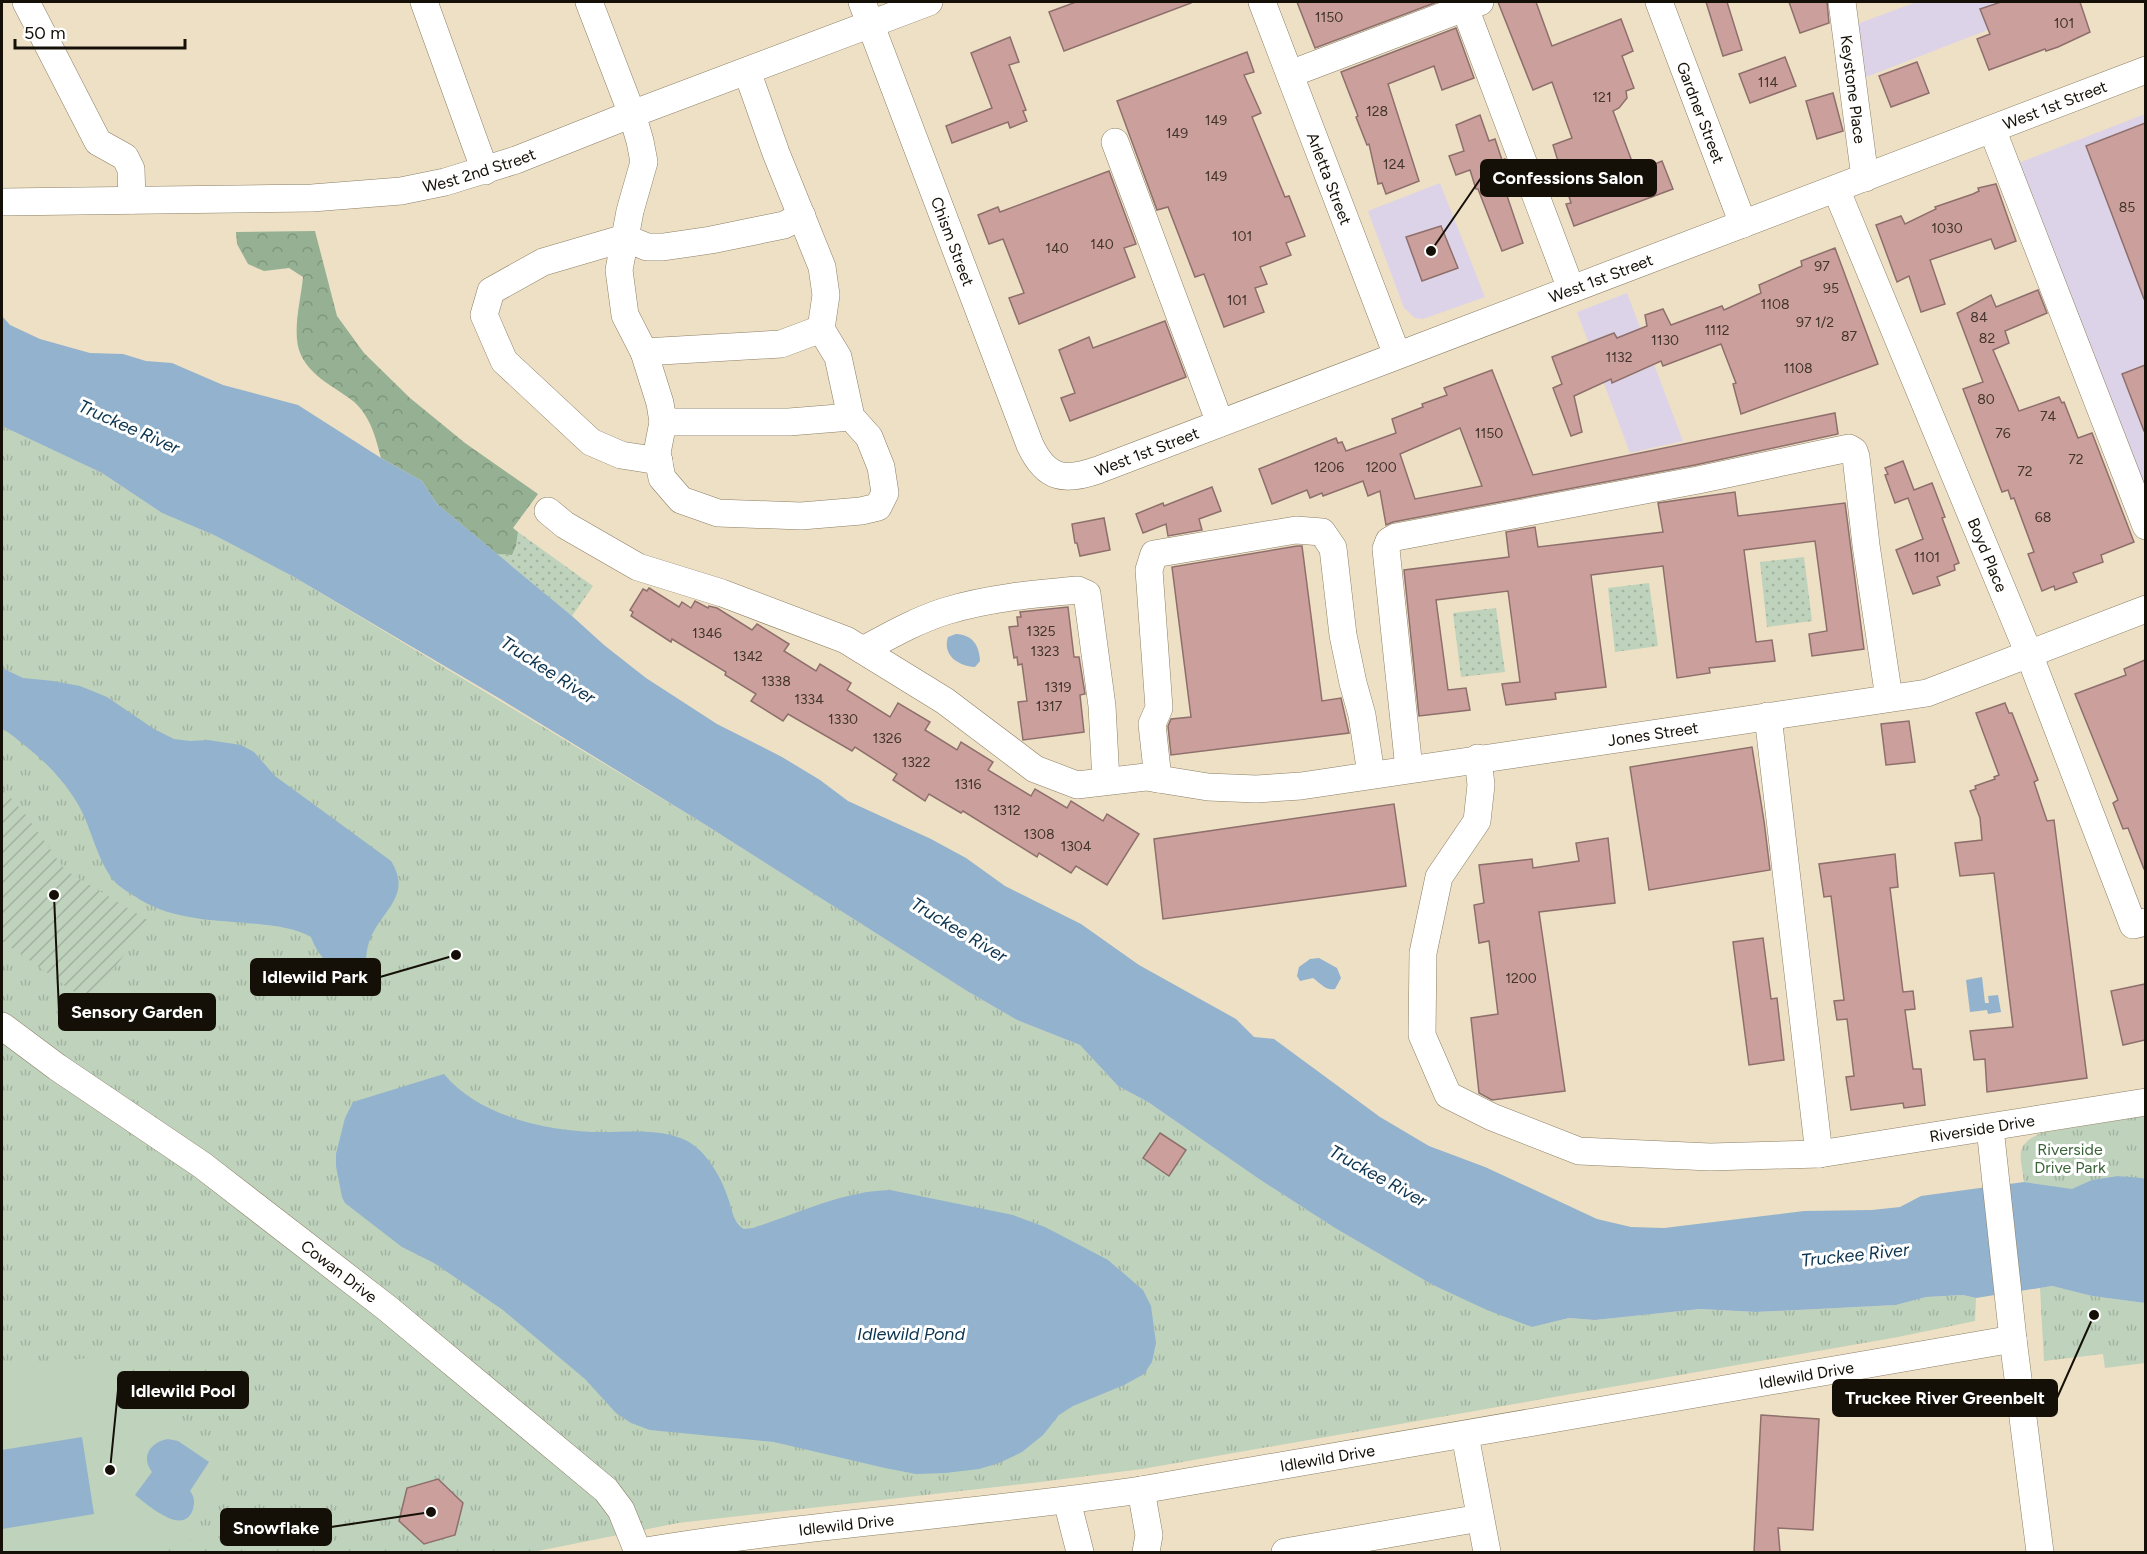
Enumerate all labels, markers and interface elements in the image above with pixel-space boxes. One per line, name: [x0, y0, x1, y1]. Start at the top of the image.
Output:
house number: 1150: [1315, 9, 1343, 26]
scale bar: [15, 12, 184, 50]
house number: 101: [2054, 15, 2074, 32]
text: 50 m: [24, 22, 66, 44]
street label: Keystone Place: [1837, 34, 1870, 145]
street label: Gardner Street: [1673, 59, 1729, 166]
house number: 114: [1758, 74, 1778, 91]
street label: West 1st Street: [2000, 76, 2109, 133]
house number: 121: [1592, 89, 1612, 106]
house number: 128: [1366, 103, 1388, 120]
house number: 149: [1205, 112, 1227, 129]
house number: 149: [1166, 125, 1188, 142]
street label: Arletta Street: [1303, 130, 1356, 228]
street label: West 2nd Street: [421, 144, 538, 196]
house number: 124: [1383, 156, 1405, 173]
callout: Confessions Salon: [1481, 160, 1656, 196]
text: Confessions Salon: [1492, 167, 1644, 189]
house number: 149: [1205, 168, 1227, 185]
street label: Chism Street: [927, 194, 978, 289]
house number: 85: [2119, 199, 2135, 216]
house number: 1030: [1931, 220, 1963, 237]
house number: 101: [1232, 228, 1252, 245]
house number: 140: [1090, 236, 1114, 253]
house number: 140: [1045, 240, 1069, 257]
street label: West 1st Street: [1546, 250, 1655, 307]
house number: 97: [1814, 258, 1830, 275]
house number: 95: [1823, 280, 1839, 297]
house number: 101: [1227, 292, 1247, 309]
house number: 1108: [1760, 296, 1790, 313]
house number: 84: [1970, 309, 1988, 326]
house number: 97 1/2: [1796, 314, 1834, 331]
house number: 1112: [1704, 322, 1730, 339]
house number: 87: [1841, 328, 1858, 345]
house number: 82: [1979, 330, 1995, 347]
house number: 1130: [1651, 332, 1679, 349]
house number: 1132: [1605, 349, 1633, 366]
house number: 1108: [1783, 360, 1813, 377]
house number: 80: [1977, 391, 1995, 408]
water label: Truckee River: [75, 395, 184, 459]
house number: 74: [2040, 408, 2056, 425]
street label: West 1st Street: [1092, 423, 1201, 480]
house number: 1150: [1475, 425, 1503, 442]
house number: 76: [1995, 425, 2011, 442]
house number: 72: [2068, 451, 2084, 468]
house number: 1206: [1314, 459, 1344, 476]
house number: 1200: [1365, 459, 1397, 476]
house number: 72: [2017, 463, 2033, 480]
house number: 68: [2035, 509, 2051, 526]
street label: Boyd Place: [1964, 515, 2012, 595]
house number: 1101: [1914, 549, 1940, 566]
house number: 1325: [1026, 623, 1056, 640]
house number: 1346: [692, 625, 722, 642]
water label: Truckee River: [497, 631, 600, 709]
house number: 1323: [1031, 643, 1059, 660]
house number: 1342: [733, 648, 763, 665]
house number: 1338: [761, 673, 791, 690]
house number: 1319: [1044, 679, 1072, 696]
house number: 1334: [794, 691, 824, 708]
house number: 1317: [1036, 698, 1063, 715]
house number: 1330: [828, 711, 858, 728]
street label: Jones Street: [1606, 718, 1700, 750]
house number: 1326: [872, 730, 902, 747]
house number: 1322: [901, 754, 931, 771]
house number: 1316: [954, 776, 982, 793]
house number: 1312: [993, 802, 1021, 819]
house number: 1308: [1024, 826, 1054, 843]
house number: 1304: [1060, 838, 1092, 855]
water label: Truckee River: [907, 893, 1012, 968]
callout: Idlewild Park: [251, 959, 380, 995]
text: Idlewild Park: [262, 966, 368, 988]
house number: 1200: [1505, 970, 1537, 987]
callout: Sensory Garden: [59, 994, 215, 1030]
text: Sensory Garden: [71, 1001, 203, 1023]
street label: Riverside Drive: [1928, 1110, 2036, 1146]
water label: Truckee River: [1325, 1140, 1431, 1212]
park label: Riverside Drive Park: [2034, 1140, 2106, 1177]
street label: Cowan Drive: [297, 1236, 381, 1307]
water label: Truckee River: [1800, 1238, 1911, 1272]
water label: Idlewild Pond: [857, 1323, 965, 1345]
street label: Idlewild Drive: [1757, 1357, 1855, 1392]
callout: Idlewild Pool: [118, 1372, 248, 1408]
text: Idlewild Pool: [130, 1380, 236, 1402]
callout: Truckee River Greenbelt: [1833, 1380, 2057, 1416]
text: Truckee River Greenbelt: [1845, 1387, 2045, 1409]
street label: Idlewild Drive: [1278, 1440, 1377, 1475]
callout: Snowflake: [221, 1509, 331, 1545]
street label: Idlewild Drive: [797, 1510, 895, 1539]
text: Snowflake: [233, 1517, 319, 1539]

